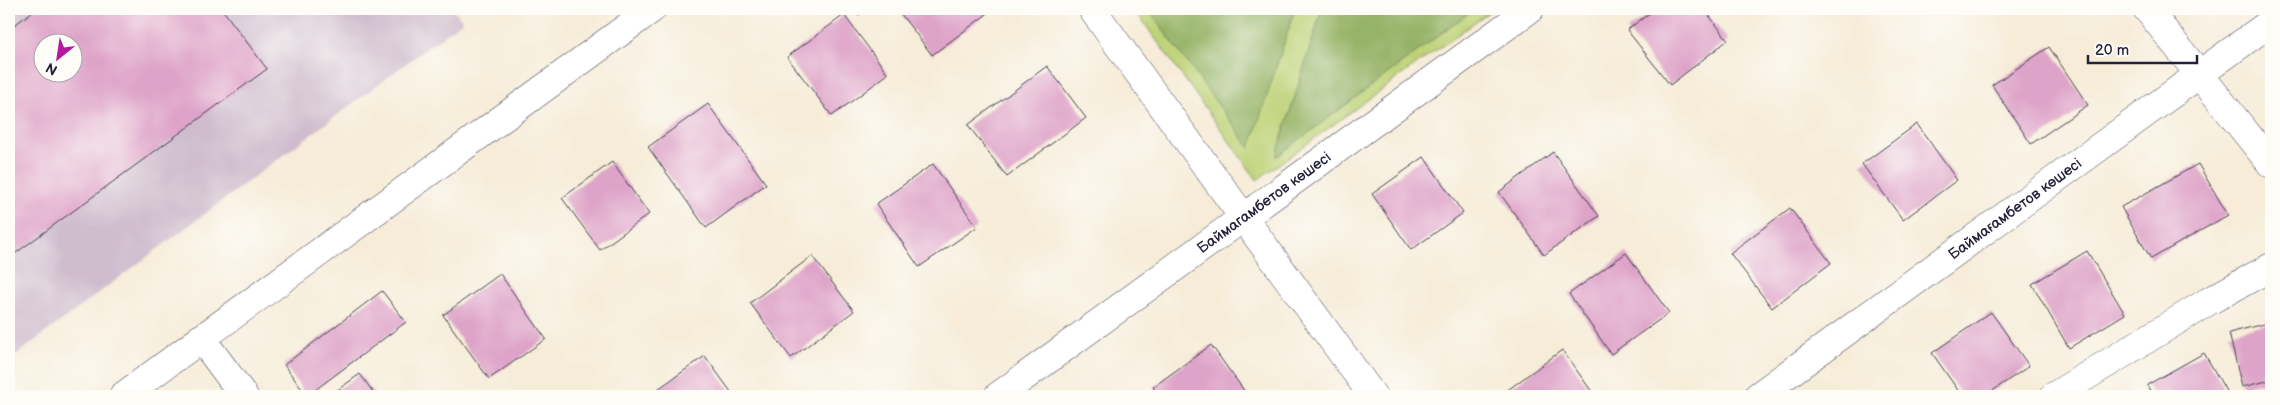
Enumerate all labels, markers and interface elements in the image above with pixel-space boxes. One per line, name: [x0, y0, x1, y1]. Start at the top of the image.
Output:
north arrow: [32, 32, 82, 82]
scale bar: [2088, 32, 2196, 64]
text: 20 m: [2095, 41, 2129, 60]
text: N: [43, 59, 61, 79]
street label: Баймагамбетов көшесі: [1193, 147, 1335, 258]
street label: Баймағамбетов көшесі: [1944, 154, 2085, 264]

